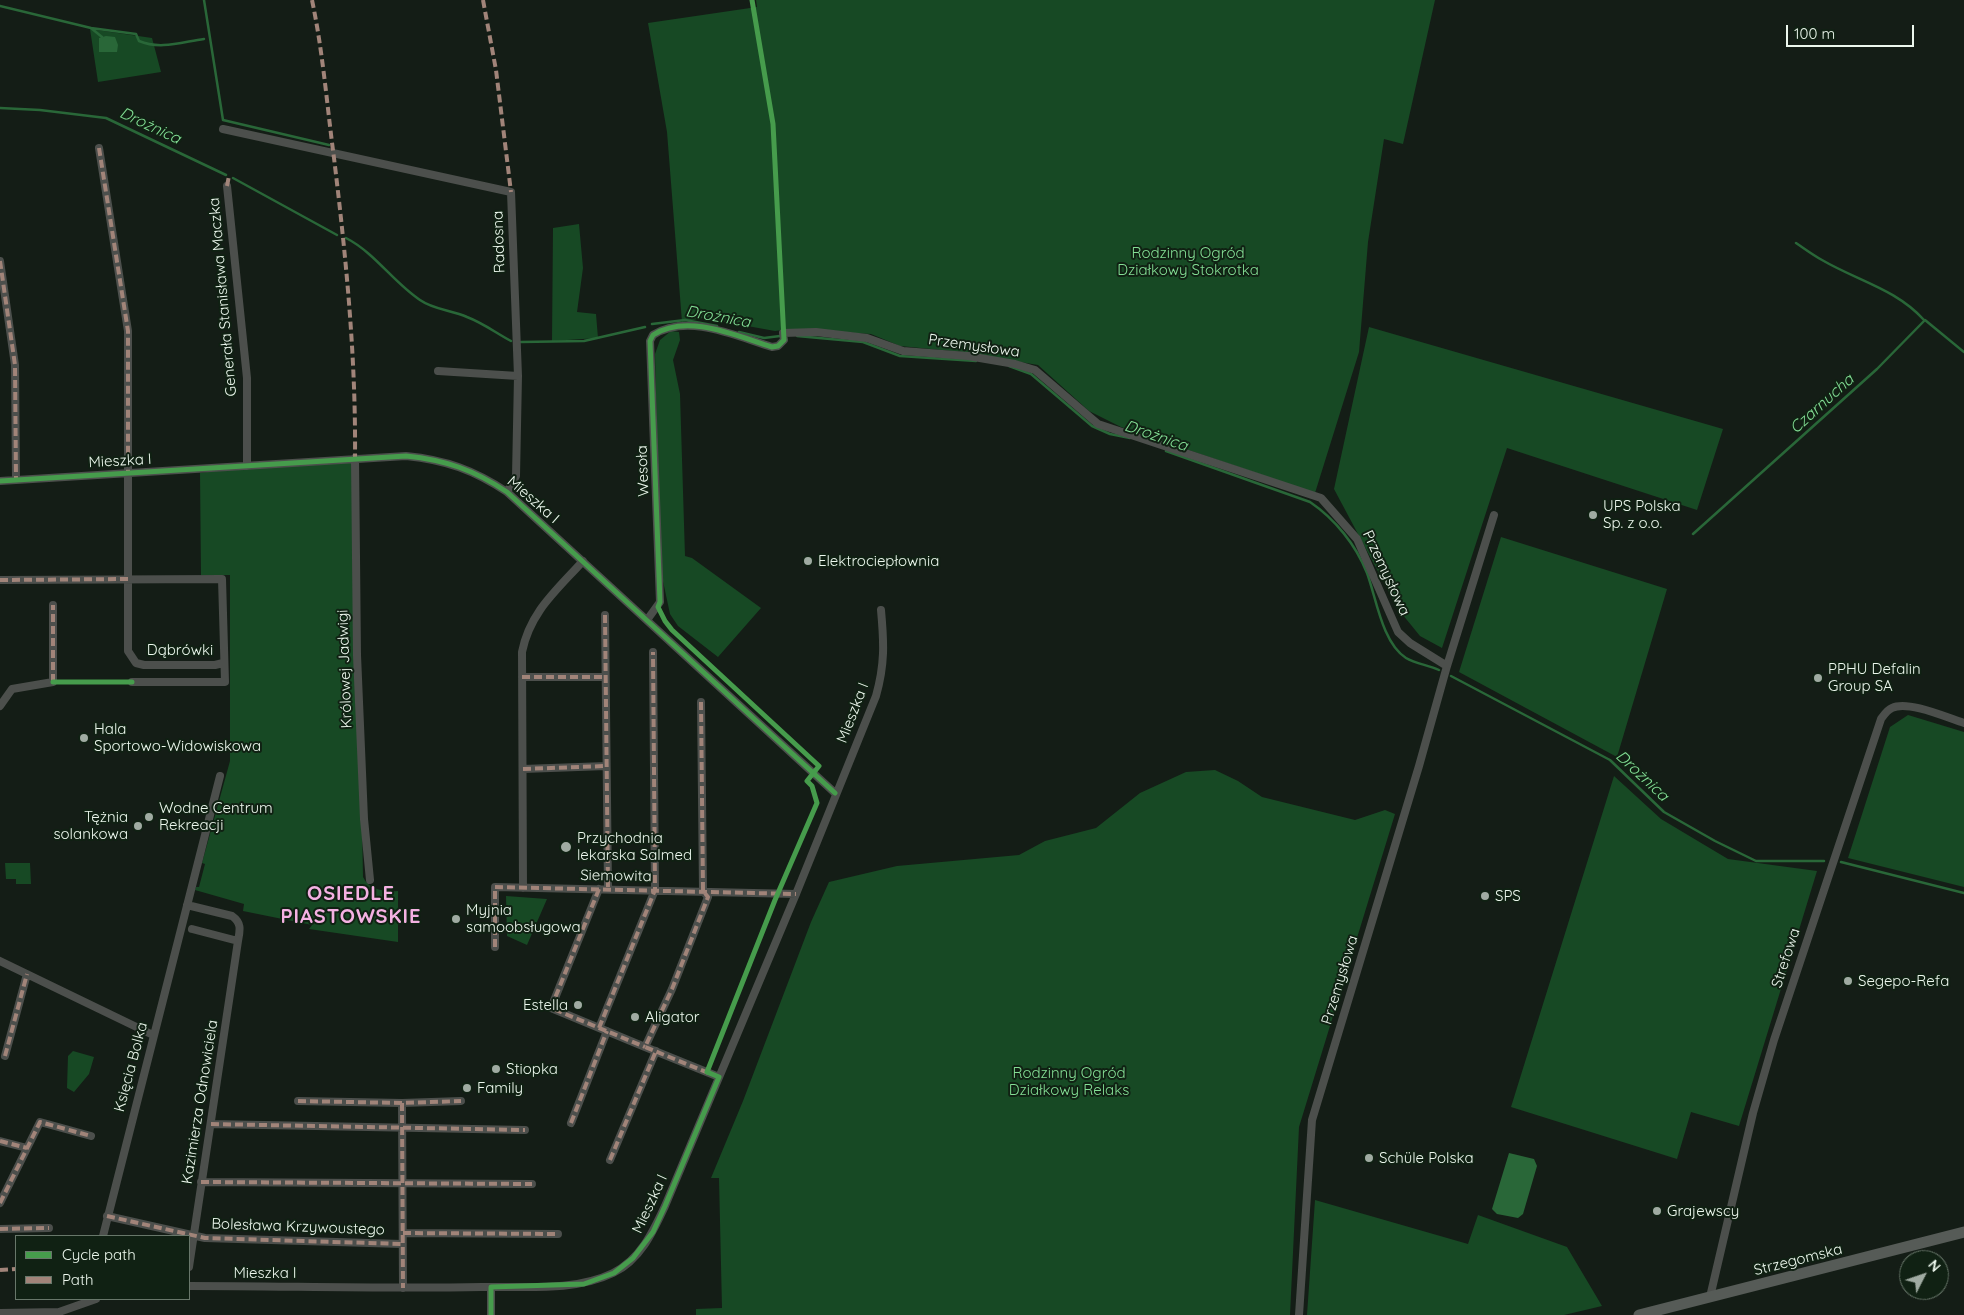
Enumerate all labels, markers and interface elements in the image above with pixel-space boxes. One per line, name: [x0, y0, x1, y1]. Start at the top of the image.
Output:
scale bar: [1789, 15, 1916, 47]
text: 100 m: [1794, 24, 1835, 43]
water label: Drożnica: [116, 104, 184, 148]
street label: Generała Stanisława Maczka: [205, 197, 241, 397]
street label: Radosna: [489, 211, 509, 273]
park label: Rodzinny Ogród Działkowy Stokrotka: [1117, 244, 1259, 279]
water label: Drożnica: [684, 302, 752, 332]
street label: Przemysłowa: [927, 331, 1021, 361]
water label: Czarnucha: [1786, 370, 1858, 438]
water label: Drożnica: [1122, 416, 1190, 456]
street label: Wesoła: [633, 445, 653, 497]
street label: Mieszka I: [88, 450, 152, 472]
street label: Mieszka I: [503, 472, 563, 528]
place label: UPS Polska Sp. z o.o.: [1603, 497, 1681, 532]
marker: UPS Polska Sp. z o.o.: [1587, 509, 1599, 521]
street label: Przemysłowa: [1358, 527, 1414, 619]
place label: Elektrociepłownia: [818, 552, 939, 570]
marker: Elektrociepłownia: [802, 555, 814, 567]
street label: Królowej Jadwigi: [334, 609, 356, 729]
street label: Dąbrówki: [147, 641, 213, 659]
place label: PPHU Defalin Group SA: [1828, 660, 1921, 695]
marker: PPHU Defalin Group SA: [1812, 672, 1824, 684]
street label: Mieszka I: [833, 680, 873, 746]
place label: Hala Sportowo-Widowiskowa: [94, 720, 261, 755]
marker: Hala Sportowo-Widowiskowa: [78, 732, 90, 744]
water label: Drożnica: [1612, 747, 1672, 805]
place label: Wodne Centrum Rekreacji: [159, 799, 273, 834]
place label: Tężnia solankowa: [54, 808, 128, 843]
marker: Wodne Centrum Rekreacji: [143, 811, 155, 823]
marker: Tężnia solankowa: [132, 820, 144, 832]
place label: Przychodnia lekarska Salmed: [577, 829, 692, 864]
marker: Przychodnia lekarska Salmed: [559, 840, 573, 854]
street label: Siemowita: [580, 866, 652, 886]
district label: OSIEDLE PIASTOWSKIE: [279, 882, 423, 929]
place label: SPS: [1495, 887, 1521, 905]
marker: SPS: [1479, 890, 1491, 902]
place label: Myjnia samoobsługowa: [466, 901, 581, 936]
marker: Myjnia samoobsługowa: [450, 913, 462, 925]
street label: Strefowa: [1768, 926, 1804, 990]
street label: Przemysłowa: [1318, 933, 1362, 1027]
place label: Segepo-Refa: [1858, 972, 1949, 990]
marker: Segepo-Refa: [1842, 975, 1854, 987]
place label: Estella: [523, 996, 568, 1014]
marker: Estella: [572, 999, 584, 1011]
place label: Aligator: [645, 1008, 700, 1026]
marker: Aligator: [629, 1011, 641, 1023]
street label: Kazimierza Odnowiciela: [178, 1019, 222, 1185]
street label: Księcia Bolka: [110, 1020, 152, 1114]
place label: Stiopka: [506, 1060, 558, 1078]
marker: Stiopka: [490, 1063, 502, 1075]
park label: Rodzinny Ogród Działkowy Relaks: [1009, 1064, 1129, 1099]
place label: Family: [477, 1079, 523, 1097]
marker: Family: [461, 1082, 473, 1094]
place label: Schüle Polska: [1379, 1149, 1474, 1167]
marker: Schüle Polska: [1363, 1152, 1375, 1164]
street label: Mieszka I: [628, 1172, 672, 1236]
place label: Grajewscy: [1667, 1202, 1739, 1220]
marker: Grajewscy: [1651, 1205, 1663, 1217]
street label: Bolesława Krzywoustego: [211, 1215, 385, 1239]
legend: [15, 1235, 190, 1300]
street label: Strzegomska: [1752, 1240, 1844, 1280]
text: Cycle path: [62, 1245, 136, 1264]
north arrow: [1899, 1250, 1949, 1300]
text: N: [1924, 1256, 1945, 1276]
street label: Mieszka I: [233, 1264, 297, 1282]
text: Path: [62, 1270, 94, 1289]

